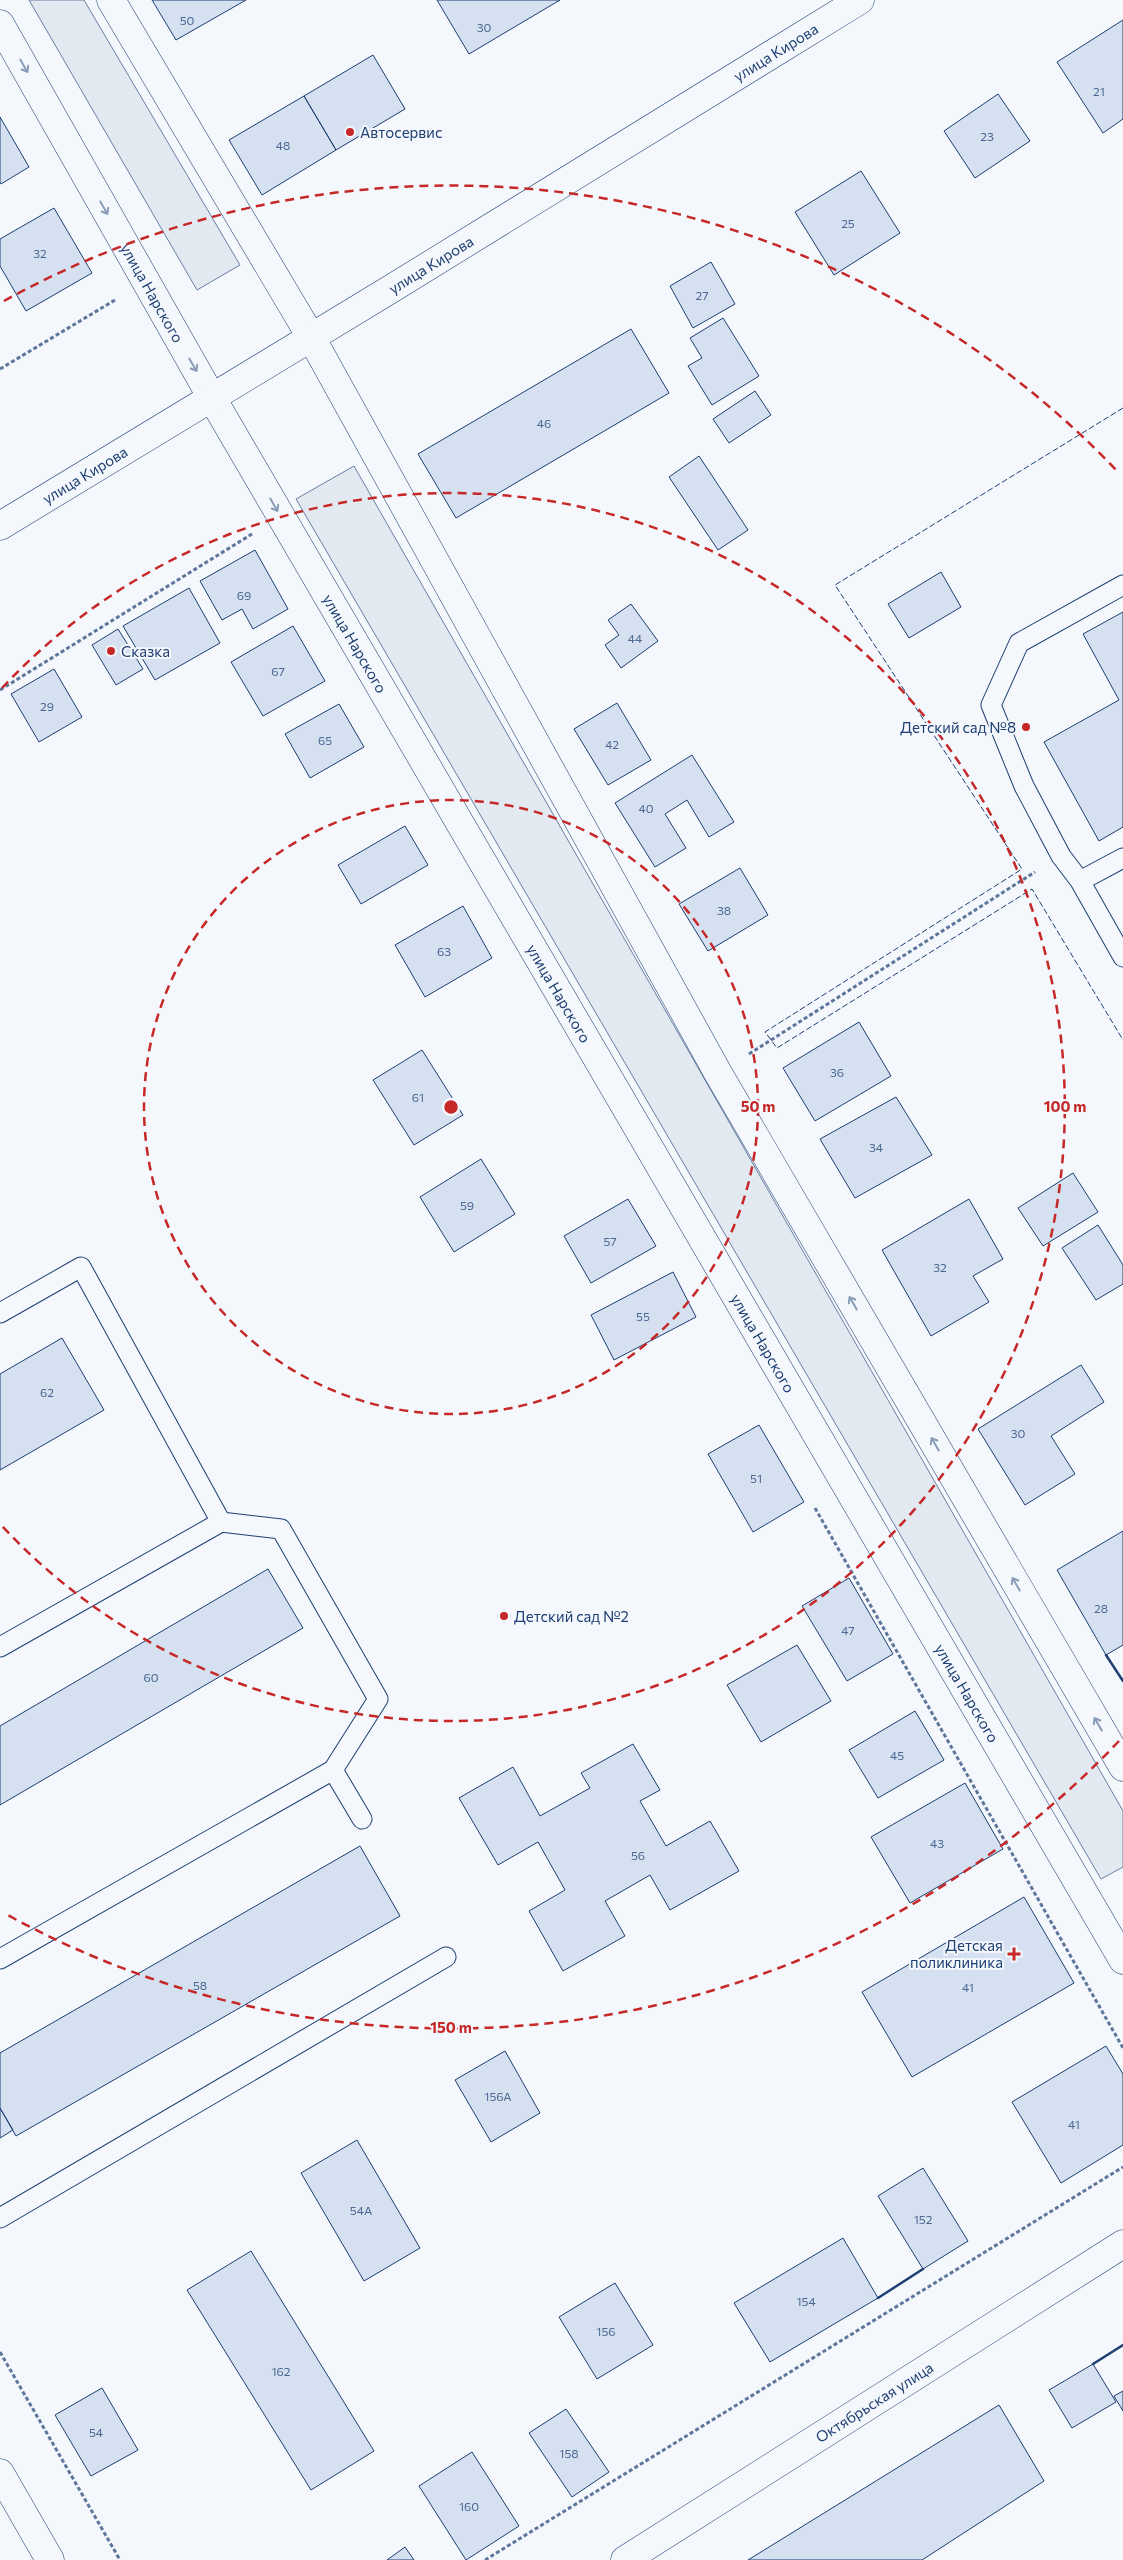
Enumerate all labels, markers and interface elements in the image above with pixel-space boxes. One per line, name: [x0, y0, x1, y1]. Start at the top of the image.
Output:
house number: 50: [180, 13, 195, 27]
street label: улица Кирова: [730, 19, 821, 85]
house number: 30: [477, 20, 492, 34]
one-way arrow: [19, 59, 29, 74]
house number: 21: [1093, 84, 1105, 98]
place label: Автосервис: [360, 123, 442, 141]
marker: Автосервис: [344, 126, 356, 138]
house number: 23: [980, 129, 994, 143]
house number: 48: [276, 138, 290, 152]
one-way arrow: [99, 200, 109, 215]
house number: 25: [841, 216, 855, 230]
street label: улица Кирова: [385, 232, 476, 297]
street label: улица Нарского: [117, 240, 188, 346]
house number: 32: [33, 246, 47, 260]
house number: 27: [696, 288, 708, 302]
one-way arrow: [188, 357, 198, 371]
house number: 46: [537, 416, 551, 430]
street label: улица Кирова: [39, 442, 130, 507]
one-way arrow: [270, 498, 280, 512]
house number: 69: [237, 588, 251, 602]
street label: улица Нарского: [319, 591, 391, 696]
house number: 44: [628, 631, 642, 645]
place label: Сказка: [121, 642, 170, 660]
marker: Сказка: [105, 645, 117, 657]
house number: 67: [271, 664, 285, 678]
house number: 29: [40, 699, 54, 713]
place label: Детский сад №8: [900, 718, 1016, 736]
marker: Детский сад №8: [1020, 721, 1032, 733]
house number: 65: [318, 733, 332, 747]
house number: 42: [605, 737, 619, 751]
house number: 40: [638, 801, 654, 815]
house number: 38: [717, 903, 731, 917]
street label: улица Нарского: [523, 941, 595, 1046]
house number: 63: [437, 944, 451, 958]
house number: 36: [830, 1065, 844, 1079]
house number: 61: [412, 1090, 424, 1104]
text: 50 m: [741, 1097, 775, 1115]
text: 100 m: [1044, 1097, 1086, 1115]
centre of rings: [442, 1098, 460, 1116]
house number: 34: [869, 1140, 883, 1154]
house number: 59: [460, 1198, 474, 1212]
house number: 57: [603, 1234, 617, 1248]
house number: 32: [933, 1260, 947, 1274]
street label: улица Нарского: [727, 1291, 799, 1396]
one-way arrow: [847, 1297, 857, 1311]
house number: 55: [636, 1309, 650, 1323]
house number: 62: [40, 1385, 54, 1399]
house number: 30: [1011, 1426, 1026, 1440]
one-way arrow: [929, 1437, 939, 1451]
house number: 51: [750, 1471, 762, 1485]
one-way arrow: [1011, 1578, 1021, 1592]
house number: 28: [1094, 1601, 1108, 1615]
place label: Детский сад №2: [514, 1607, 629, 1625]
marker: Детский сад №2: [498, 1610, 510, 1622]
house number: 47: [841, 1623, 855, 1637]
street label: улица Нарского: [931, 1640, 1003, 1746]
house number: 60: [143, 1670, 159, 1684]
one-way arrow: [1093, 1718, 1103, 1732]
house number: 45: [890, 1748, 904, 1762]
house number: 43: [930, 1836, 944, 1850]
house number: 56: [631, 1848, 645, 1862]
place label: Детская поликлиника: [910, 1936, 1003, 1971]
marker: Детская поликлиника: [1007, 1947, 1021, 1961]
house number: 58: [193, 1978, 207, 1992]
house number: 41: [962, 1980, 974, 1994]
text: 150 m: [430, 2018, 472, 2036]
house number: 156А: [484, 2089, 512, 2103]
house number: 41: [1068, 2117, 1080, 2131]
house number: 54А: [350, 2203, 372, 2217]
house number: 152: [914, 2212, 933, 2226]
house number: 154: [796, 2294, 816, 2308]
house number: 156: [596, 2324, 616, 2338]
street label: Октябрьская улица: [812, 2358, 936, 2446]
house number: 162: [271, 2364, 291, 2378]
house number: 54: [89, 2425, 103, 2439]
house number: 158: [559, 2446, 579, 2460]
house number: 160: [459, 2499, 479, 2513]

